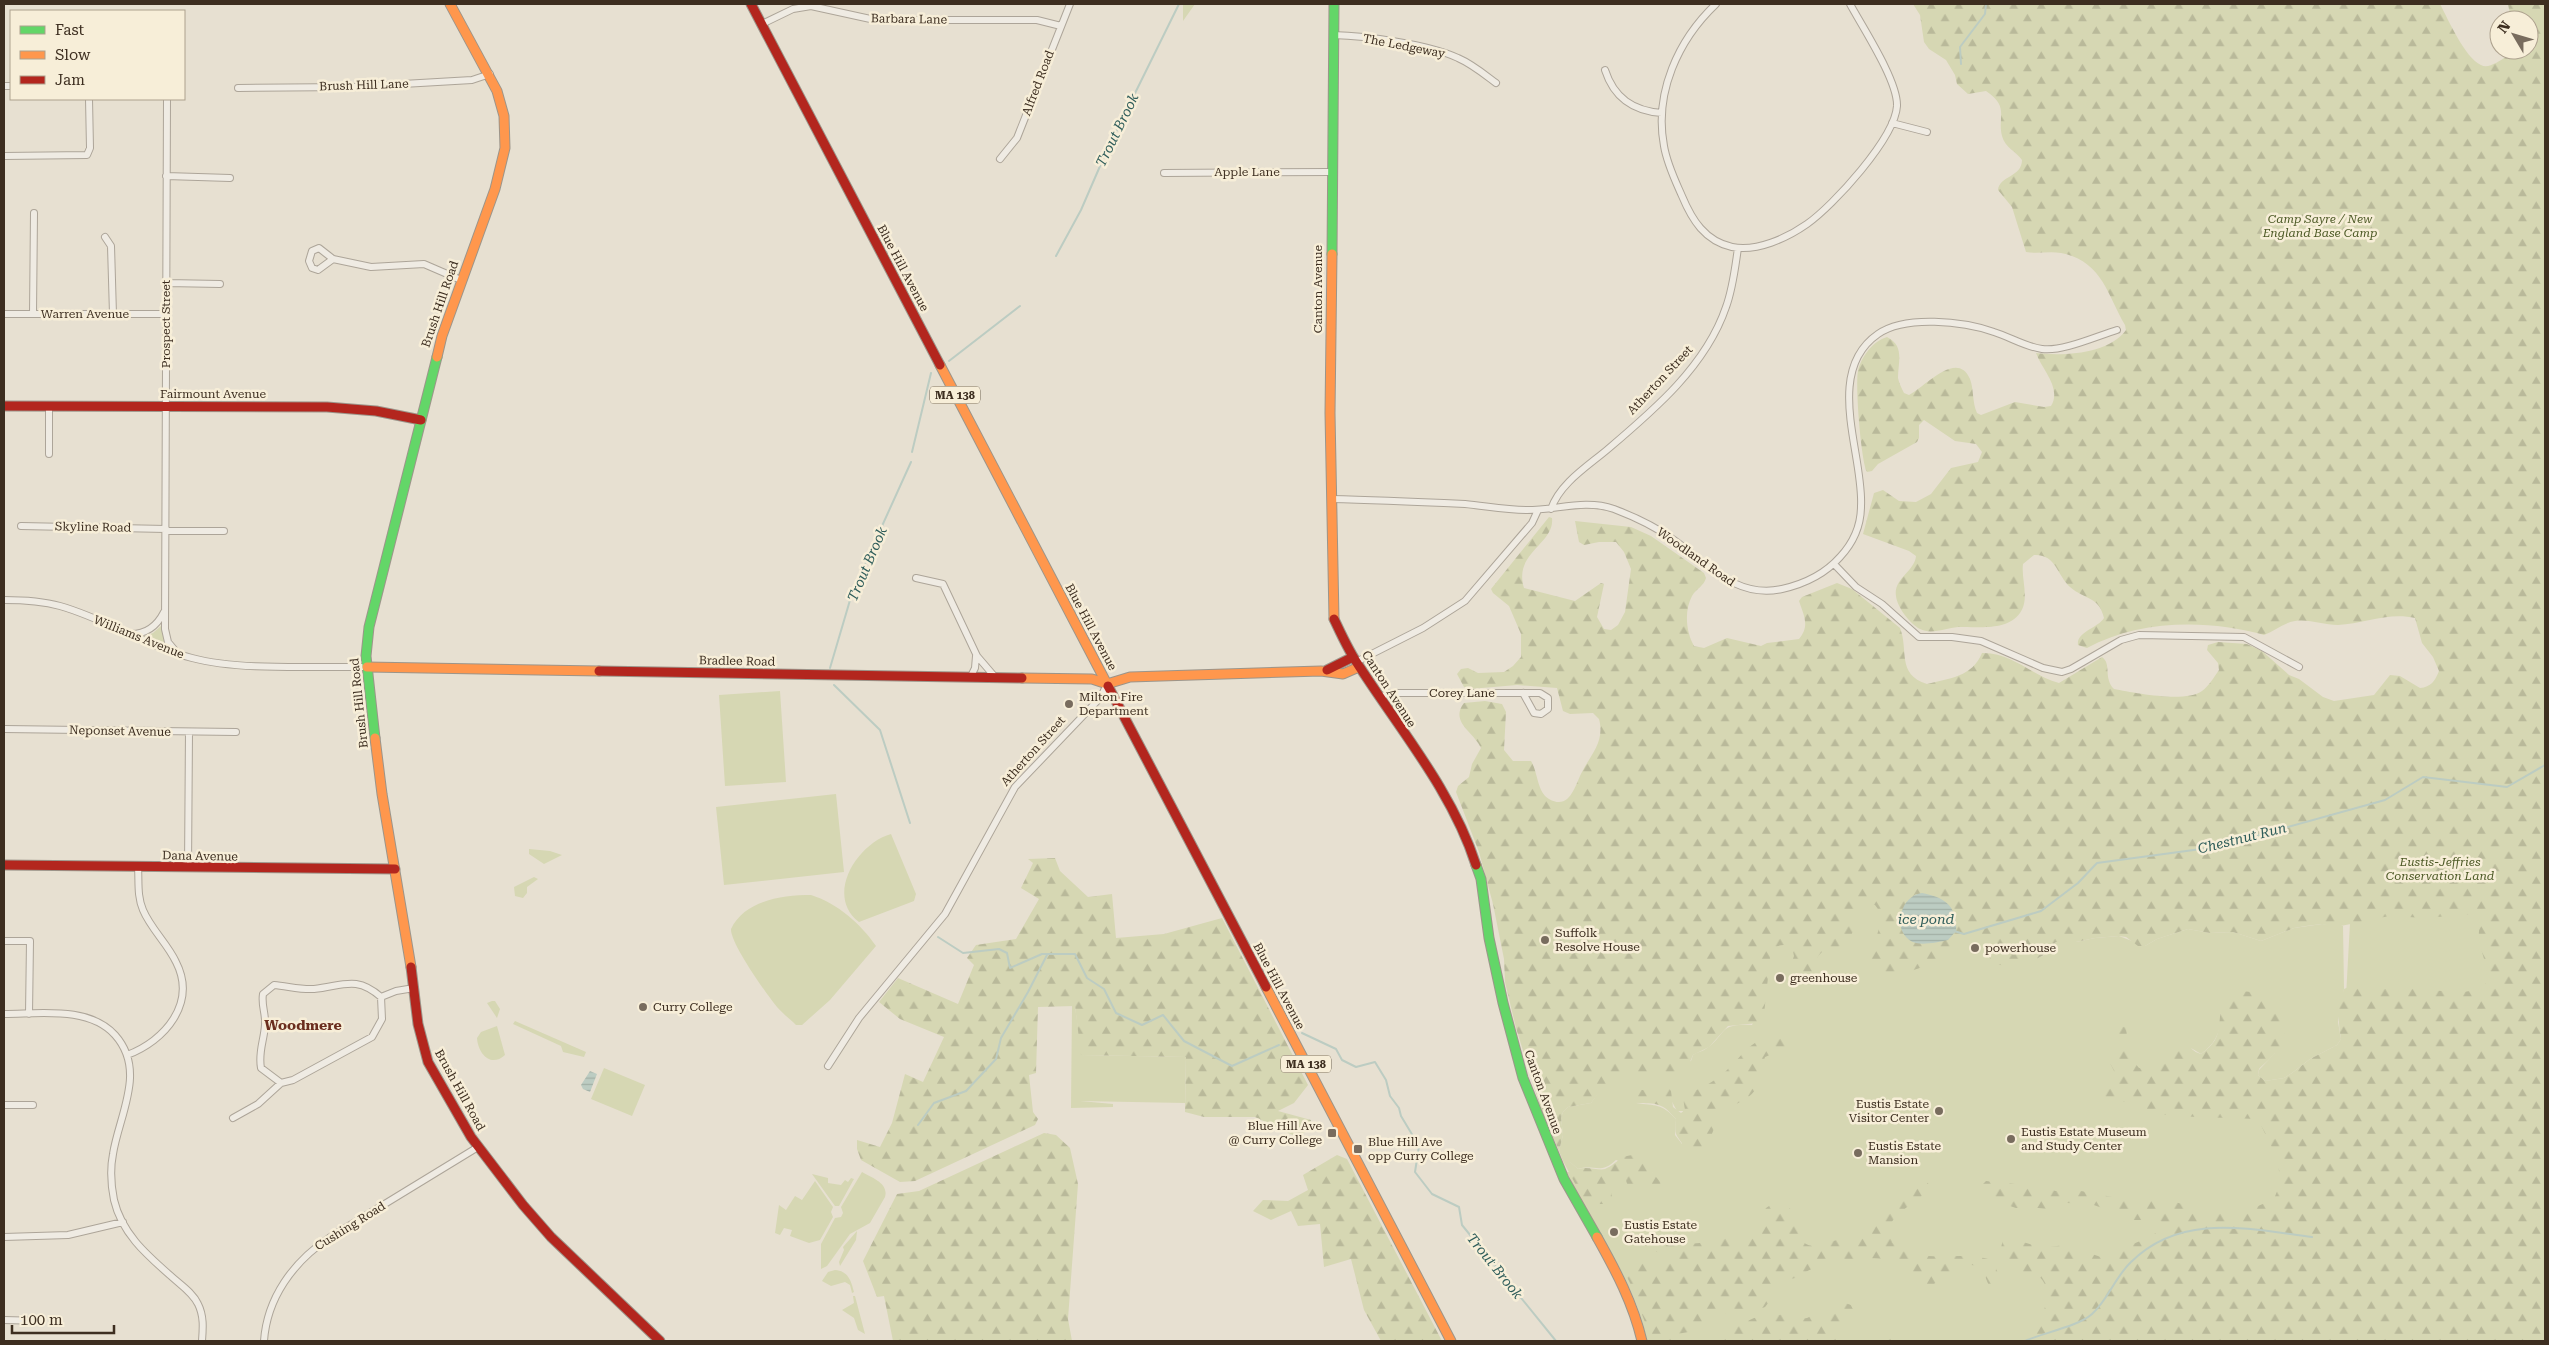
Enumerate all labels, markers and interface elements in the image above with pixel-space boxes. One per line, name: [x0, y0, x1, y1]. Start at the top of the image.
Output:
legend: [10, 10, 185, 100]
north arrow: [2489, 10, 2539, 60]
street label: Barbara Lane: [871, 11, 948, 27]
text: N: [2494, 18, 2514, 36]
text: Fast: [55, 21, 85, 39]
street label: The Ledgeway: [1362, 31, 1447, 61]
text: Slow: [55, 46, 91, 64]
street label: Alfred Road: [1019, 48, 1057, 118]
text: Jam: [55, 71, 85, 89]
street label: Brush Hill Lane: [319, 76, 409, 94]
water label: Trout Brook: [1092, 90, 1142, 169]
street label: Apple Lane: [1214, 165, 1280, 179]
park label: Camp Sayre / New England Base Camp: [2262, 212, 2377, 240]
street label: Blue Hill Avenue: [874, 222, 932, 314]
street label: Canton Avenue: [1311, 244, 1325, 333]
street label: Brush Hill Road: [419, 259, 461, 349]
street label: Prospect Street: [159, 279, 173, 368]
street label: Warren Avenue: [41, 307, 130, 321]
street label: Atherton Street: [1624, 342, 1696, 417]
road number: MA 138: [930, 386, 980, 404]
street label: Fairmount Avenue: [160, 387, 266, 401]
street label: Skyline Road: [55, 519, 132, 535]
water label: Trout Brook: [844, 524, 890, 604]
street label: Woodland Road: [1654, 525, 1738, 589]
street label: Blue Hill Avenue: [1062, 581, 1120, 673]
street label: Williams Avenue: [92, 612, 187, 662]
street label: Canton Avenue: [1359, 648, 1419, 730]
street label: Bradlee Road: [699, 653, 776, 669]
street label: Brush Hill Road: [347, 657, 371, 749]
street label: Corey Lane: [1429, 686, 1495, 700]
place label: Milton Fire Department: [1079, 690, 1149, 718]
marker: Milton Fire Department: [1063, 698, 1075, 710]
street label: Atherton Street: [998, 713, 1068, 789]
street label: Neponset Avenue: [69, 723, 171, 739]
water label: Chestnut Run: [2196, 819, 2288, 857]
street label: Dana Avenue: [162, 848, 239, 864]
park label: Eustis-Jeffries Conservation Land: [2386, 855, 2495, 883]
water label: ice pond: [1898, 911, 1955, 927]
place label: Suffolk Resolve House: [1555, 926, 1640, 954]
marker: Suffolk Resolve House: [1539, 934, 1551, 946]
street label: Blue Hill Avenue: [1250, 940, 1308, 1032]
place label: powerhouse: [1985, 941, 2056, 955]
marker: powerhouse: [1969, 942, 1981, 954]
place label: greenhouse: [1790, 971, 1858, 985]
marker: greenhouse: [1774, 972, 1786, 984]
place label: Curry College: [653, 1000, 733, 1014]
marker: Curry College: [637, 1001, 649, 1013]
district label: Woodmere: [264, 1017, 342, 1033]
street label: Brush Hill Road: [432, 1047, 488, 1133]
street label: Canton Avenue: [1521, 1048, 1565, 1136]
road number: MA 138: [1281, 1056, 1331, 1072]
place label: Eustis Estate Visitor Center: [1849, 1097, 1929, 1125]
marker: Eustis Estate Visitor Center: [1933, 1105, 1945, 1117]
place label: Blue Hill Ave @ Curry College: [1229, 1119, 1322, 1147]
place label: Eustis Estate Museum and Study Center: [2021, 1125, 2147, 1153]
marker: Blue Hill Ave @ Curry College: [1326, 1127, 1338, 1139]
marker: Eustis Estate Museum and Study Center: [2005, 1133, 2017, 1145]
place label: Blue Hill Ave opp Curry College: [1368, 1135, 1474, 1163]
place label: Eustis Estate Mansion: [1868, 1139, 1942, 1167]
marker: Blue Hill Ave opp Curry College: [1352, 1143, 1364, 1155]
marker: Eustis Estate Mansion: [1852, 1147, 1864, 1159]
street label: Cushing Road: [312, 1199, 388, 1253]
place label: Eustis Estate Gatehouse: [1624, 1218, 1698, 1246]
marker: Eustis Estate Gatehouse: [1608, 1226, 1620, 1238]
water label: Trout Brook: [1464, 1230, 1526, 1302]
scale bar: [12, 1302, 115, 1334]
text: 100 m: [20, 1311, 63, 1329]

